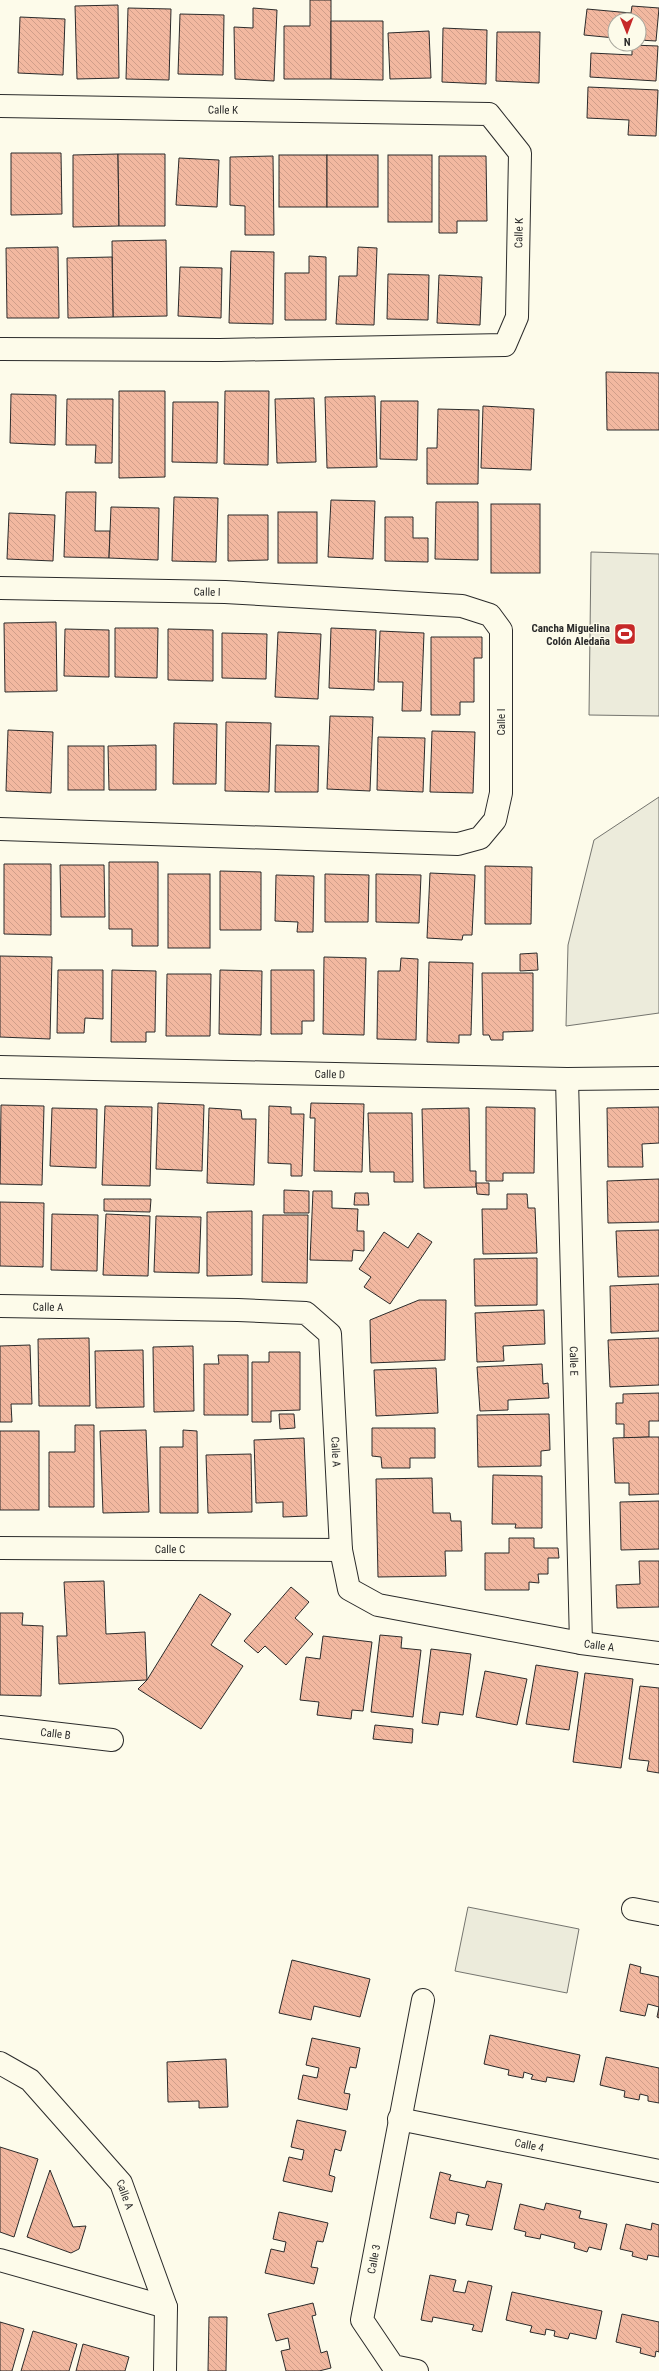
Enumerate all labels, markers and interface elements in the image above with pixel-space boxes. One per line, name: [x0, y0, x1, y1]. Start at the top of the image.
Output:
north arrow: [607, 12, 647, 52]
text: N: [623, 35, 631, 48]
street label: Calle K: [208, 103, 238, 116]
street label: Calle K: [512, 218, 526, 248]
street label: Calle I: [193, 585, 221, 598]
sports icon: Cancha Miguelina Colón Aledaña: [612, 621, 638, 647]
place label: Cancha Miguelina Colón Aledaña: [531, 622, 610, 648]
street label: Calle I: [495, 709, 508, 735]
street label: Calle D: [315, 1067, 345, 1081]
street label: Calle A: [33, 1300, 64, 1314]
street label: Calle E: [567, 1346, 581, 1376]
street label: Calle A: [329, 1436, 343, 1468]
street label: Calle C: [155, 1542, 185, 1556]
street label: Calle A: [583, 1637, 616, 1654]
street label: Calle B: [40, 1725, 71, 1742]
street label: Calle 4: [514, 2136, 546, 2154]
street label: Calle A: [114, 2176, 137, 2212]
street label: Calle 3: [364, 2243, 383, 2275]

